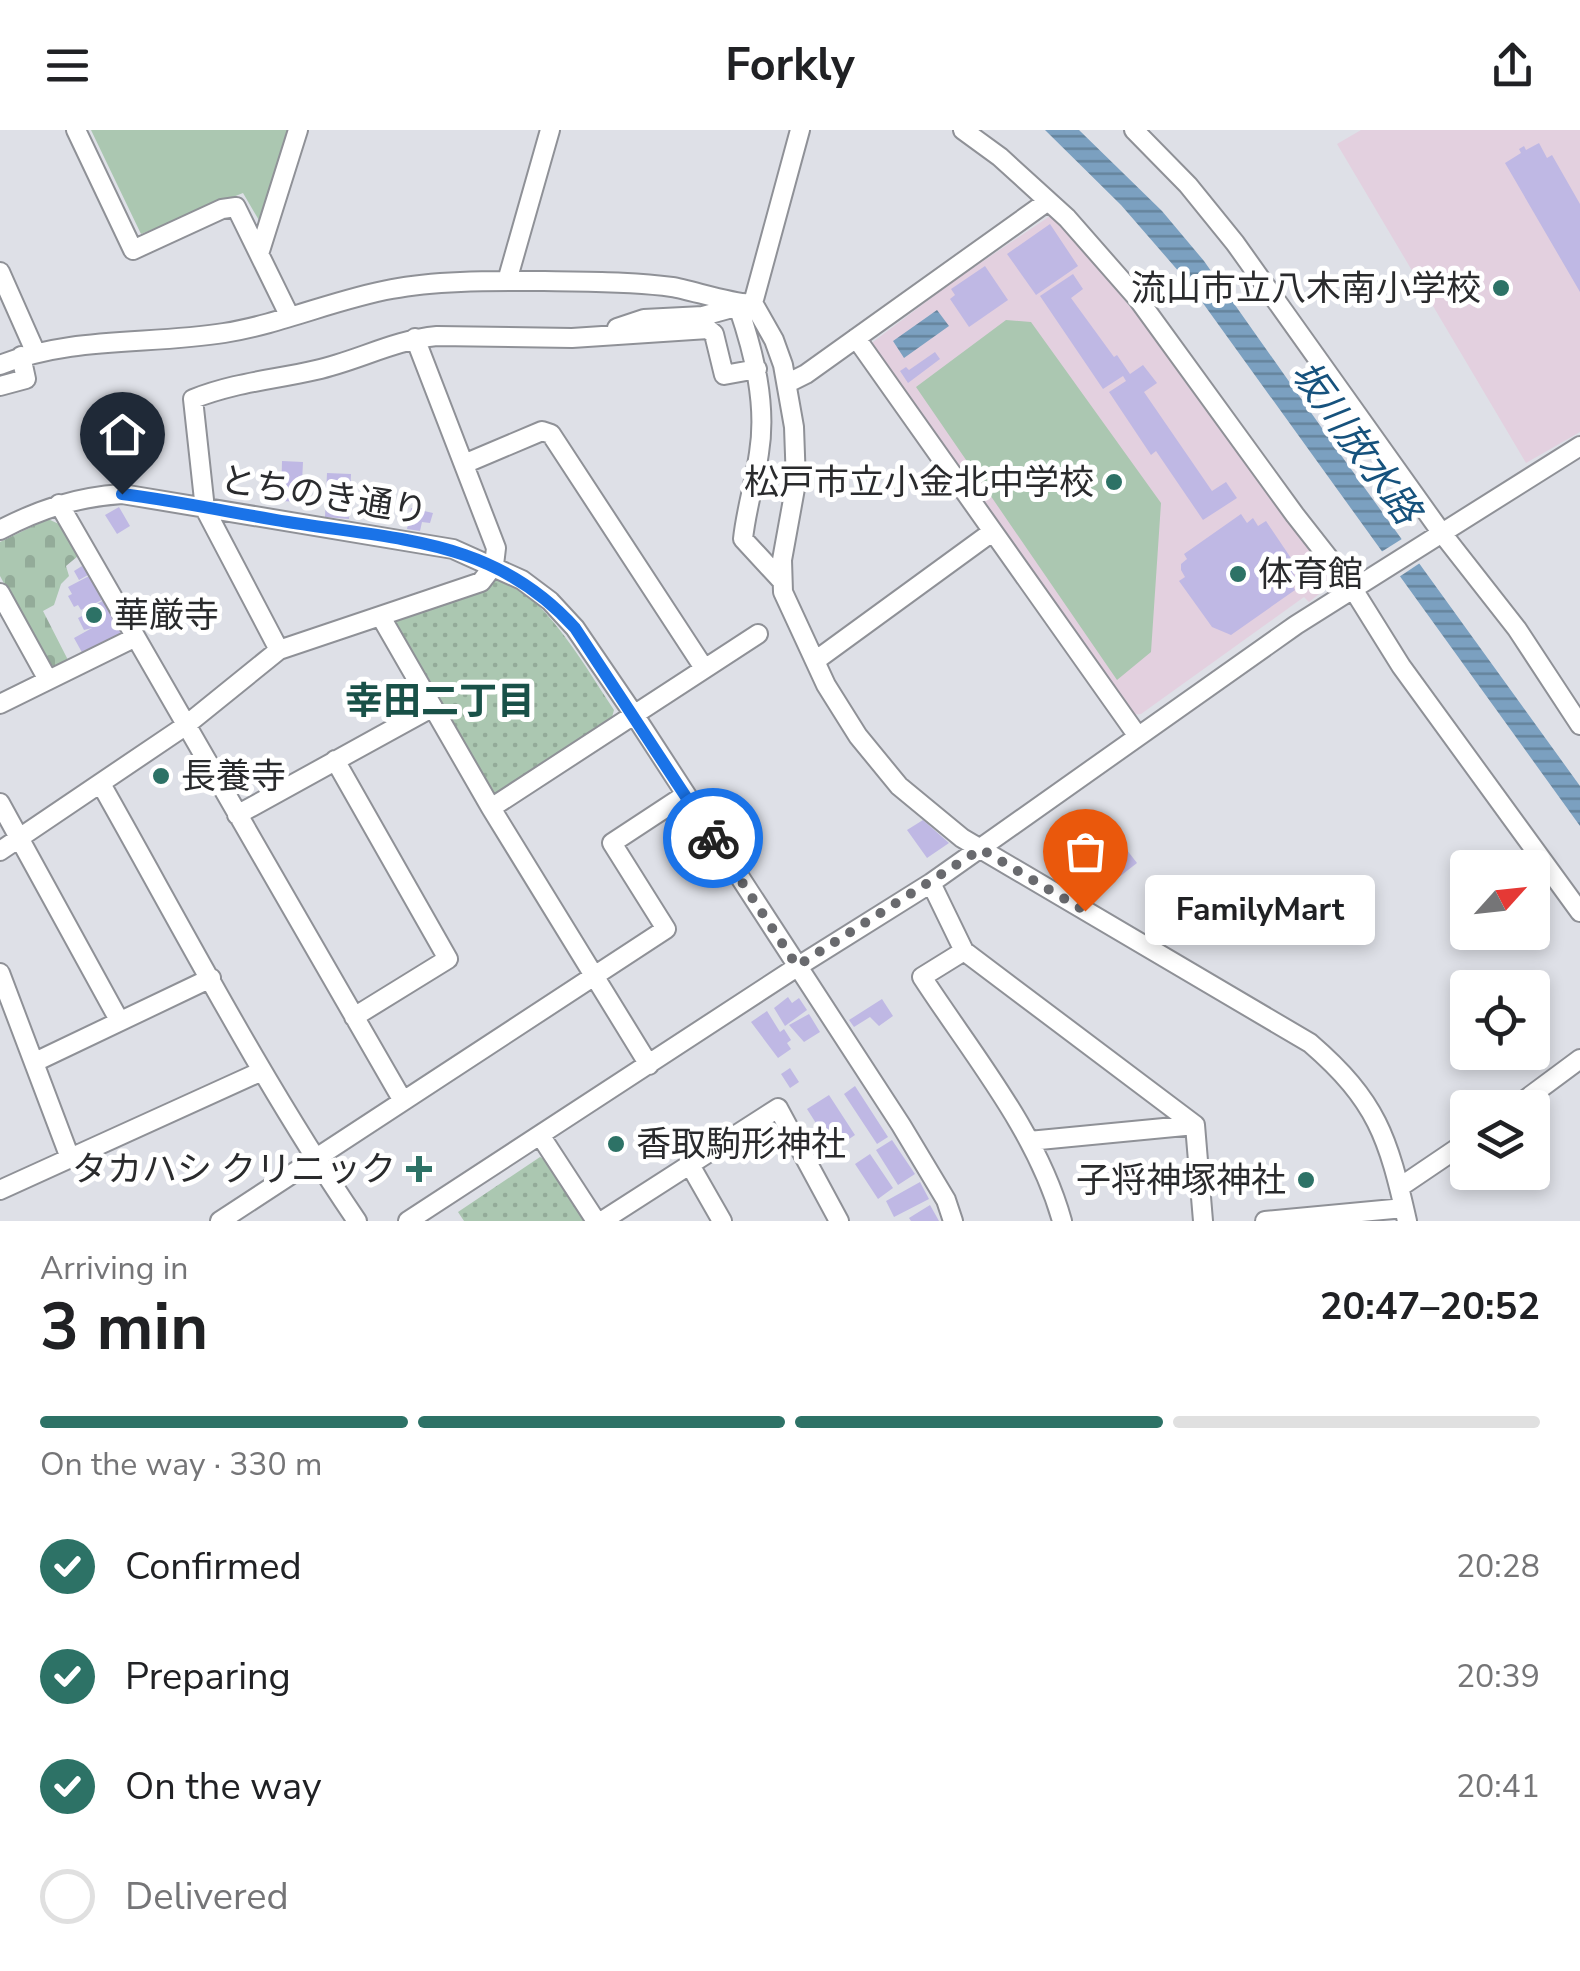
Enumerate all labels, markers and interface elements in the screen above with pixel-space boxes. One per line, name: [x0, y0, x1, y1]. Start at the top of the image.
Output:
text: Forkly: [725, 35, 855, 96]
icon: menu: [40, 38, 95, 93]
icon: share: [1485, 38, 1540, 93]
place label: 流山市立八木南小学校: [1131, 265, 1481, 312]
marker: 流山市立八木南小学校: [1490, 277, 1512, 299]
water label: 坂川放水路: [1279, 350, 1434, 537]
pin: [80, 392, 165, 495]
icon: home: [95, 407, 150, 462]
street label: とちのき通り: [217, 456, 431, 535]
place label: 松戸市立小金北中学校: [744, 459, 1094, 506]
marker: 松戸市立小金北中学校: [1103, 471, 1125, 493]
place label: 体育館: [1258, 551, 1363, 598]
marker: 体育館: [1227, 563, 1249, 585]
place label: 華厳寺: [114, 592, 219, 639]
marker: 華厳寺: [83, 604, 105, 626]
district label: 幸田二丁目: [345, 676, 535, 727]
place label: 長養寺: [181, 753, 286, 800]
marker: 長養寺: [150, 765, 172, 787]
courier: [663, 788, 763, 888]
pin: [1043, 809, 1128, 912]
icon: bike: [686, 811, 741, 866]
icon: bag: [1058, 824, 1113, 879]
north arrow: [1450, 850, 1550, 950]
map controls: [1450, 850, 1550, 1190]
callout: FamilyMart: [1145, 876, 1375, 946]
text: FamilyMart: [1176, 888, 1344, 931]
button: locate: [1450, 970, 1550, 1070]
button: layers: [1450, 1090, 1550, 1190]
place label: 香取駒形神社: [636, 1121, 846, 1168]
marker: 香取駒形神社: [605, 1133, 627, 1155]
place label: タカハシ クリニック: [72, 1146, 396, 1193]
marker: タカハシ クリニック: [406, 1156, 432, 1182]
place label: 子将神塚神社: [1076, 1157, 1286, 1204]
marker: 子将神塚神社: [1295, 1169, 1317, 1191]
text: Arriving in: [40, 1247, 188, 1290]
text: 20:47–20:52: [1320, 1281, 1540, 1332]
text: 3 min: [40, 1283, 208, 1372]
text: On the way · 330 m: [40, 1443, 322, 1486]
icon: check: [40, 1539, 95, 1594]
text: Confirmed: [125, 1541, 302, 1592]
text: 20:28: [1456, 1545, 1540, 1588]
icon: check: [40, 1649, 95, 1704]
text: Preparing: [125, 1651, 291, 1702]
text: 20:39: [1456, 1655, 1540, 1698]
icon: check: [40, 1759, 95, 1814]
text: On the way: [125, 1761, 321, 1812]
text: 20:41: [1456, 1765, 1540, 1808]
text: Delivered: [125, 1871, 289, 1922]

